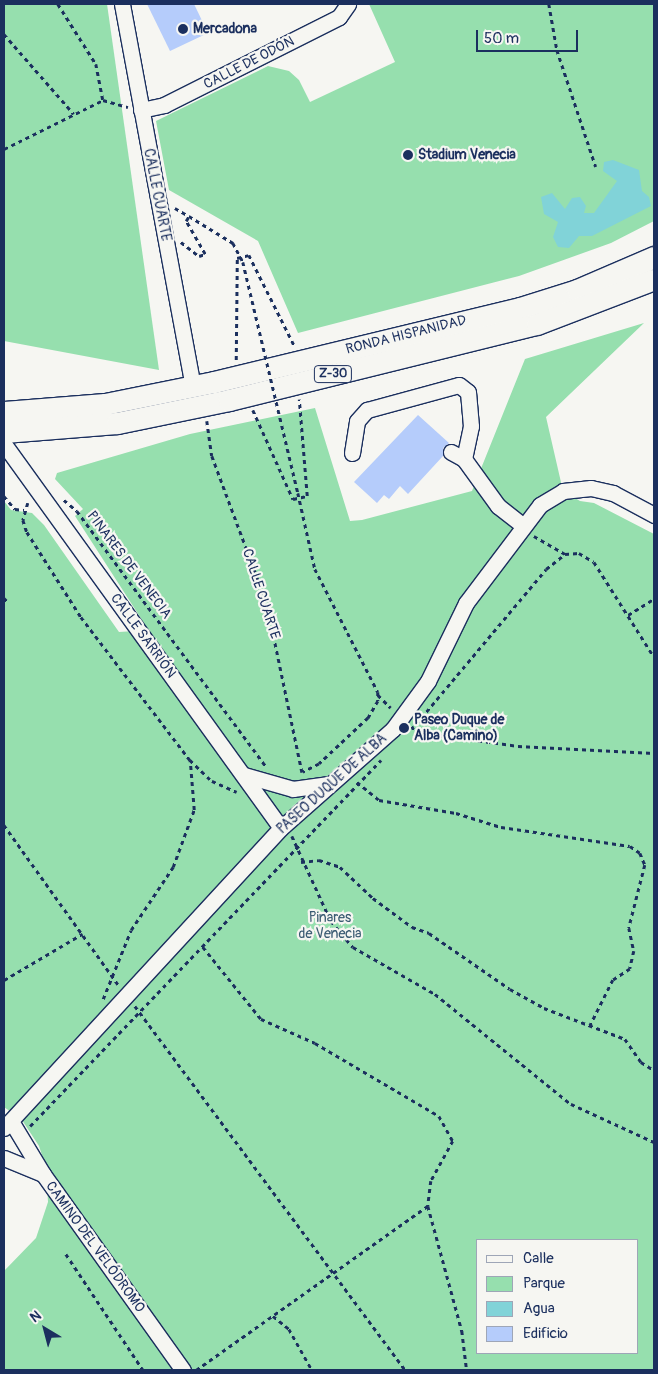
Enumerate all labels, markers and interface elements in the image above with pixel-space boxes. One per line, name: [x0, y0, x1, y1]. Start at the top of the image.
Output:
scale bar: [478, 20, 580, 52]
place label: Mercadona: [193, 21, 257, 37]
marker: Mercadona: [177, 23, 189, 35]
text: 50 m: [484, 29, 519, 48]
street label: CALLE DE ODÓN: [201, 33, 297, 93]
street label: CALLE CUARTE: [140, 147, 174, 243]
place label: Stadium Venecia: [418, 147, 516, 163]
marker: Stadium Venecia: [402, 149, 414, 161]
street label: RONDA HISPANIDAD: [344, 312, 468, 358]
road number: Z-30: [313, 364, 353, 384]
street label: PINARES DE VENECIA: [83, 508, 175, 622]
street label: CALLE CUARTE: [238, 547, 284, 641]
street label: CALLE SARRIÓN: [107, 591, 179, 681]
place label: Paseo Duque de Alba (Camino): [414, 712, 504, 744]
marker: Paseo Duque de Alba (Camino): [398, 722, 410, 734]
street label: PASEO DUQUE DE ALBA: [274, 730, 390, 838]
park label: Pinares de Venecia: [299, 910, 361, 942]
street label: CAMINO DEL VELÓDROMO: [42, 1178, 148, 1316]
legend: [476, 1239, 638, 1354]
text: Calle: [523, 1249, 554, 1268]
text: Parque: [523, 1274, 565, 1293]
text: Agua: [523, 1299, 555, 1318]
north arrow: [20, 1304, 70, 1354]
text: N: [27, 1307, 45, 1326]
text: Edificio: [523, 1324, 568, 1343]

